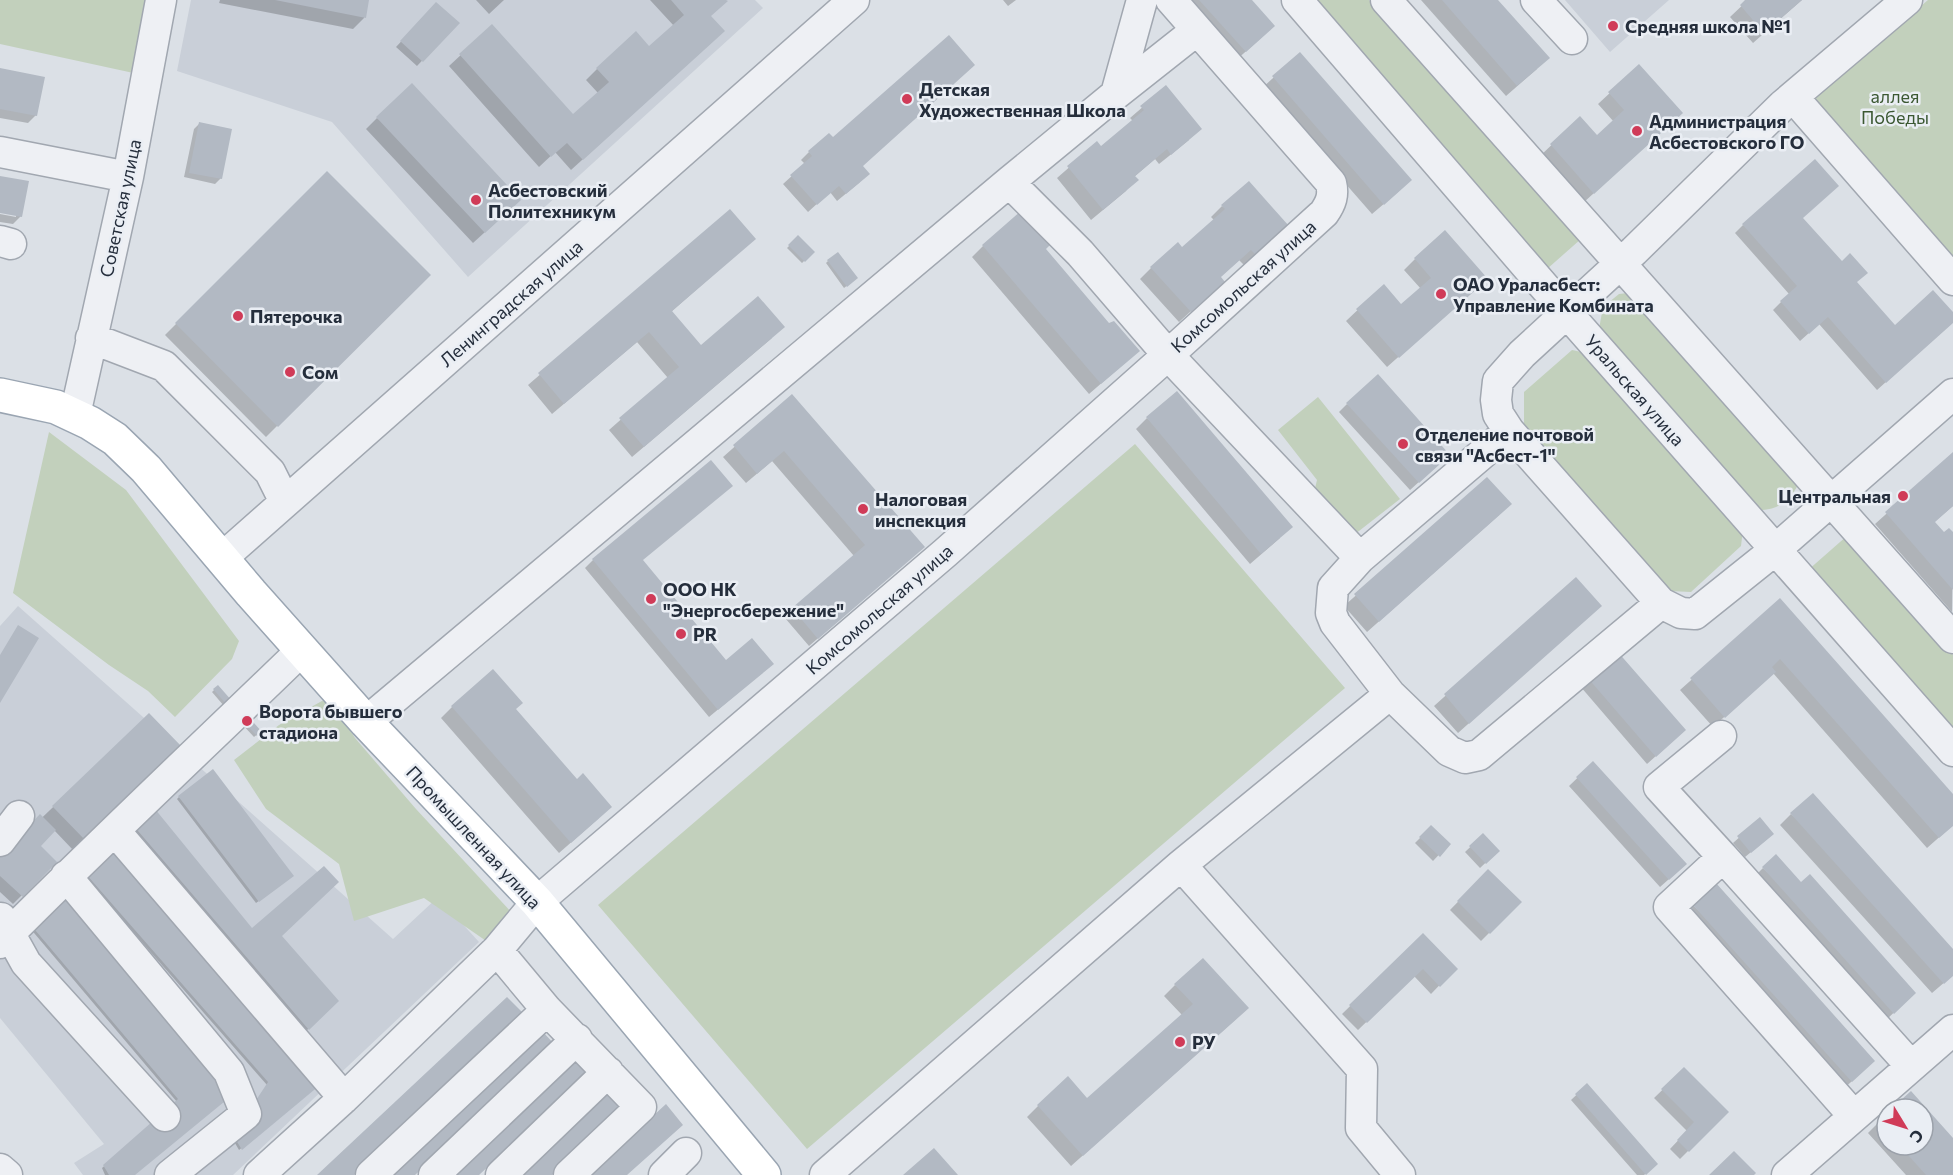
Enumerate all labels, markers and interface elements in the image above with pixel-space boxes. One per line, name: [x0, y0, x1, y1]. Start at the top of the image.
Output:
place label: Средняя школа №1: [1625, 15, 1791, 37]
marker: Средняя школа №1: [1606, 19, 1620, 33]
place label: Детская Художественная Школа: [919, 78, 1126, 121]
park label: аллея Победы: [1861, 85, 1929, 128]
marker: Детская Художественная Школа: [900, 92, 914, 106]
place label: Администрация Асбестовского ГО: [1649, 110, 1804, 153]
marker: Администрация Асбестовского ГО: [1630, 124, 1644, 138]
street label: Советская улица: [95, 137, 145, 279]
place label: Асбестовский Политехникум: [488, 179, 616, 222]
marker: Асбестовский Политехникум: [469, 193, 483, 207]
street label: Комсомольская улица: [1166, 215, 1320, 357]
street label: Ленинградская улица: [435, 235, 587, 371]
place label: ОАО Ураласбест: Управление Комбината: [1453, 273, 1654, 316]
marker: ОАО Ураласбест: Управление Комбината: [1434, 287, 1448, 301]
place label: Пятерочка: [250, 305, 342, 327]
marker: Пятерочка: [231, 309, 245, 323]
street label: Уральская улица: [1581, 330, 1689, 450]
place label: Сом: [302, 361, 338, 383]
marker: Сом: [283, 365, 297, 379]
place label: Отделение почтовой связи "Асбест-1": [1415, 423, 1594, 466]
marker: Отделение почтовой связи "Асбест-1": [1396, 437, 1410, 451]
place label: Центральная: [1778, 485, 1891, 507]
place label: Налоговая инспекция: [875, 488, 967, 531]
marker: Центральная: [1896, 489, 1910, 503]
marker: Налоговая инспекция: [856, 502, 870, 516]
street label: Комсомольская улица: [801, 539, 957, 679]
place label: ООО НК "Энергосбережение": [663, 578, 844, 621]
marker: ООО НК "Энергосбережение": [644, 592, 658, 606]
place label: PR: [693, 623, 718, 645]
marker: PR: [674, 627, 688, 641]
place label: Ворота бывшего стадиона: [259, 700, 403, 743]
marker: Ворота бывшего стадиона: [240, 714, 254, 728]
street label: Промышленная улица: [402, 761, 546, 913]
place label: РУ: [1192, 1031, 1216, 1053]
marker: РУ: [1173, 1035, 1187, 1049]
north arrow: [1875, 1097, 1935, 1157]
text: С: [1906, 1126, 1928, 1147]

